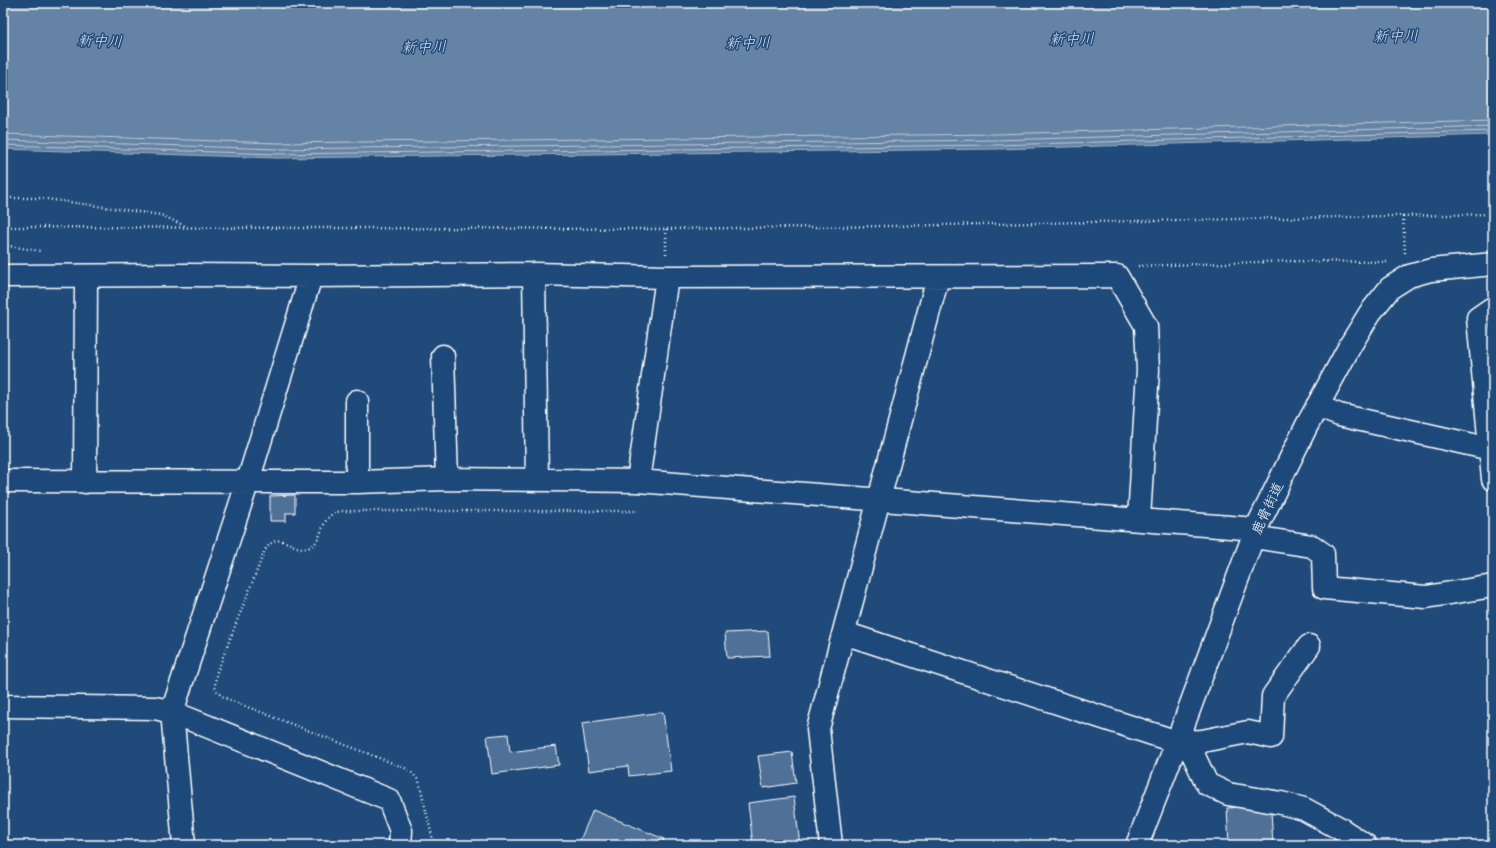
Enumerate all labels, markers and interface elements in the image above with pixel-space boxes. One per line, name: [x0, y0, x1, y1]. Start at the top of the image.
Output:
water label: 新中川: [1373, 26, 1419, 47]
water label: 新中川: [1049, 29, 1095, 50]
water label: 新中川: [77, 30, 123, 53]
water label: 新中川: [725, 33, 771, 54]
water label: 新中川: [401, 37, 447, 58]
street label: 鹿骨街道: [1247, 479, 1289, 538]

